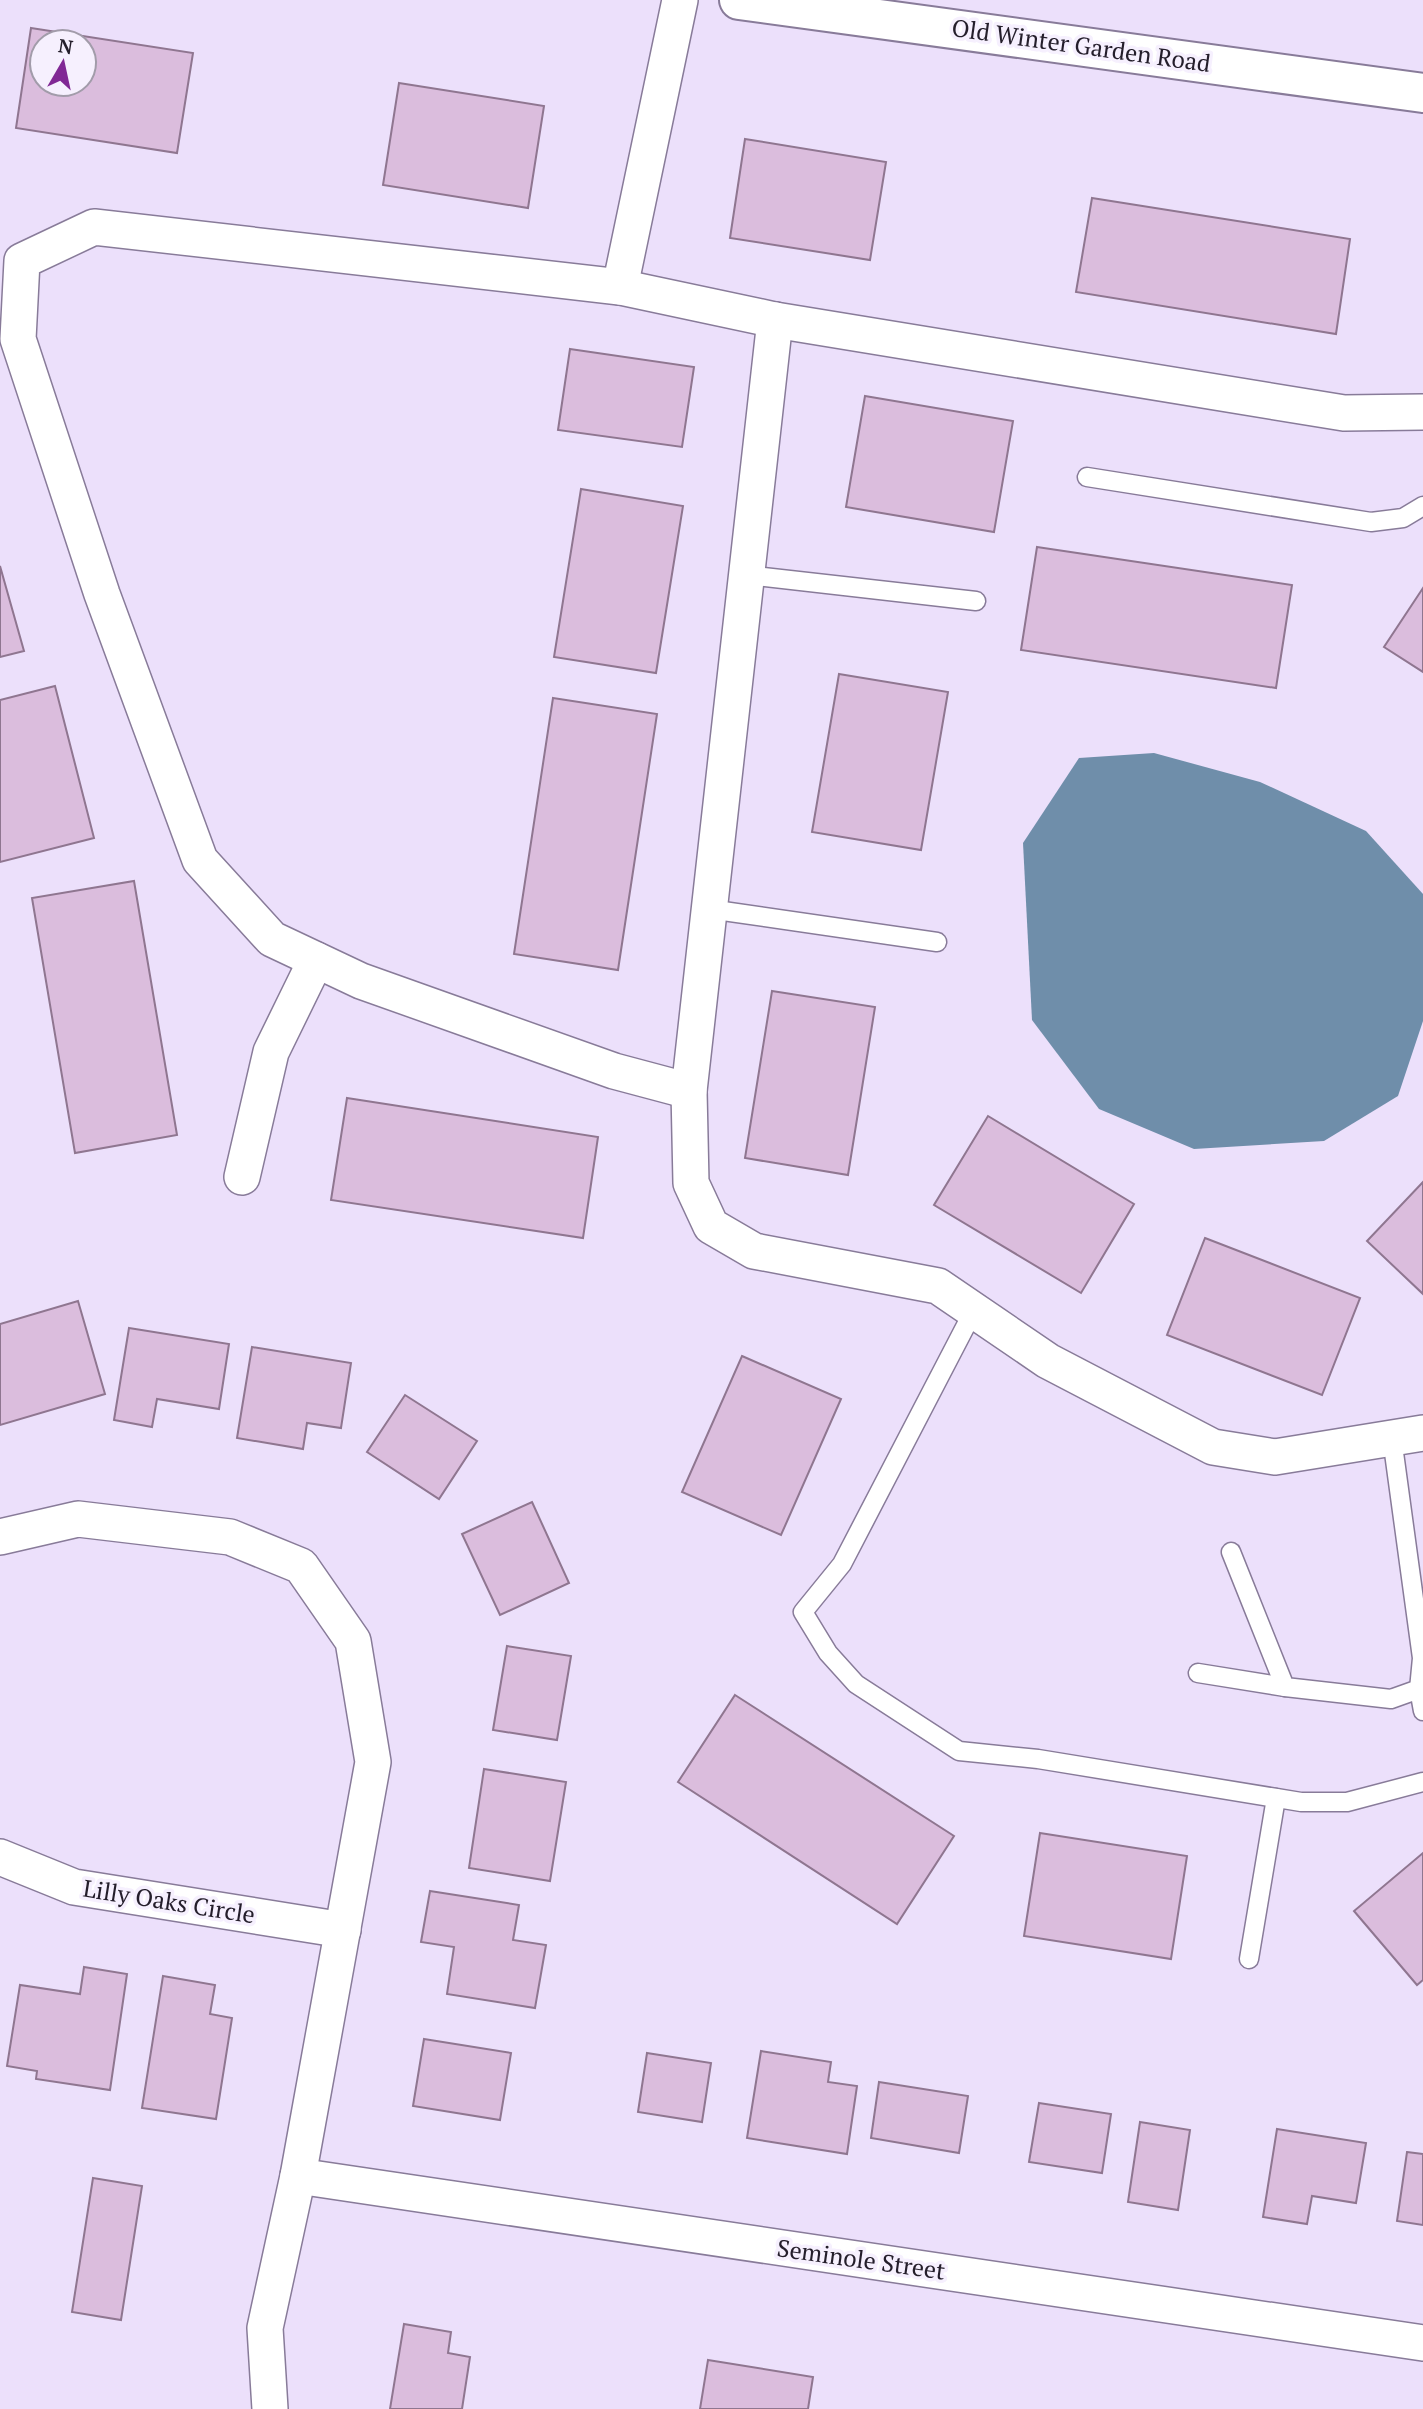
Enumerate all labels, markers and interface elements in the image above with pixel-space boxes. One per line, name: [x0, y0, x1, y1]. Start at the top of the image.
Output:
street label: Old Winter Garden Road: [950, 11, 1213, 79]
north arrow: [28, 28, 98, 98]
text: N: [57, 32, 75, 59]
street label: Lilly Oaks Circle: [81, 1872, 257, 1930]
street label: Seminole Street: [775, 2231, 947, 2287]

